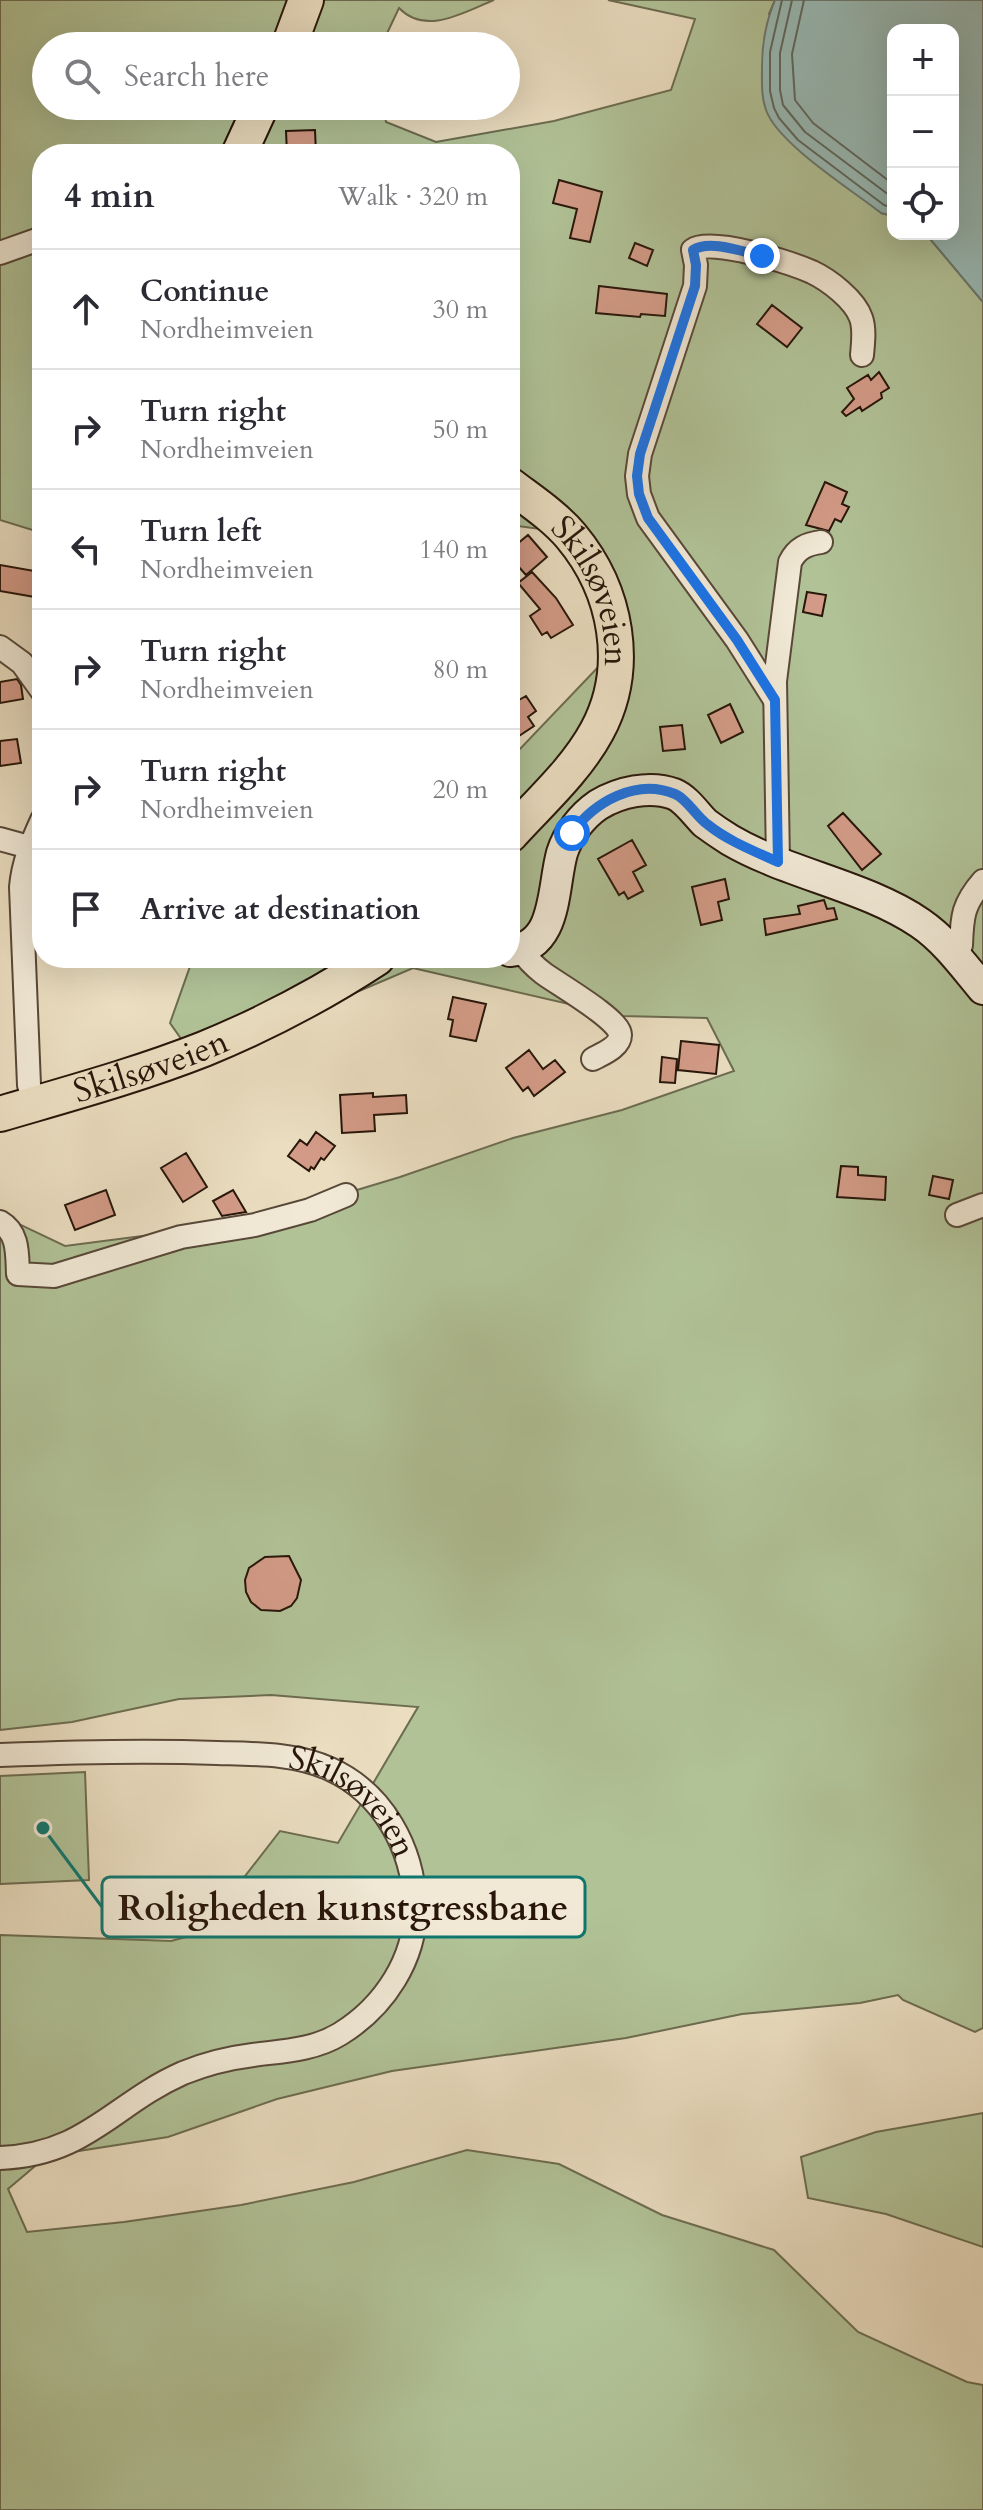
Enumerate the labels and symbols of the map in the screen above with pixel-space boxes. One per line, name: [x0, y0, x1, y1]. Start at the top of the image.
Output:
route end: [744, 238, 780, 274]
street label: Skilsøveien: [541, 505, 639, 666]
route start: [554, 815, 590, 851]
street label: Skilsøveien: [68, 1018, 236, 1114]
street label: Skilsøveien: [285, 1734, 428, 1864]
callout: Roligheden kunstgressbane: [102, 1877, 585, 1937]
text: Roligheden kunstgressbane: [118, 1884, 568, 1933]

